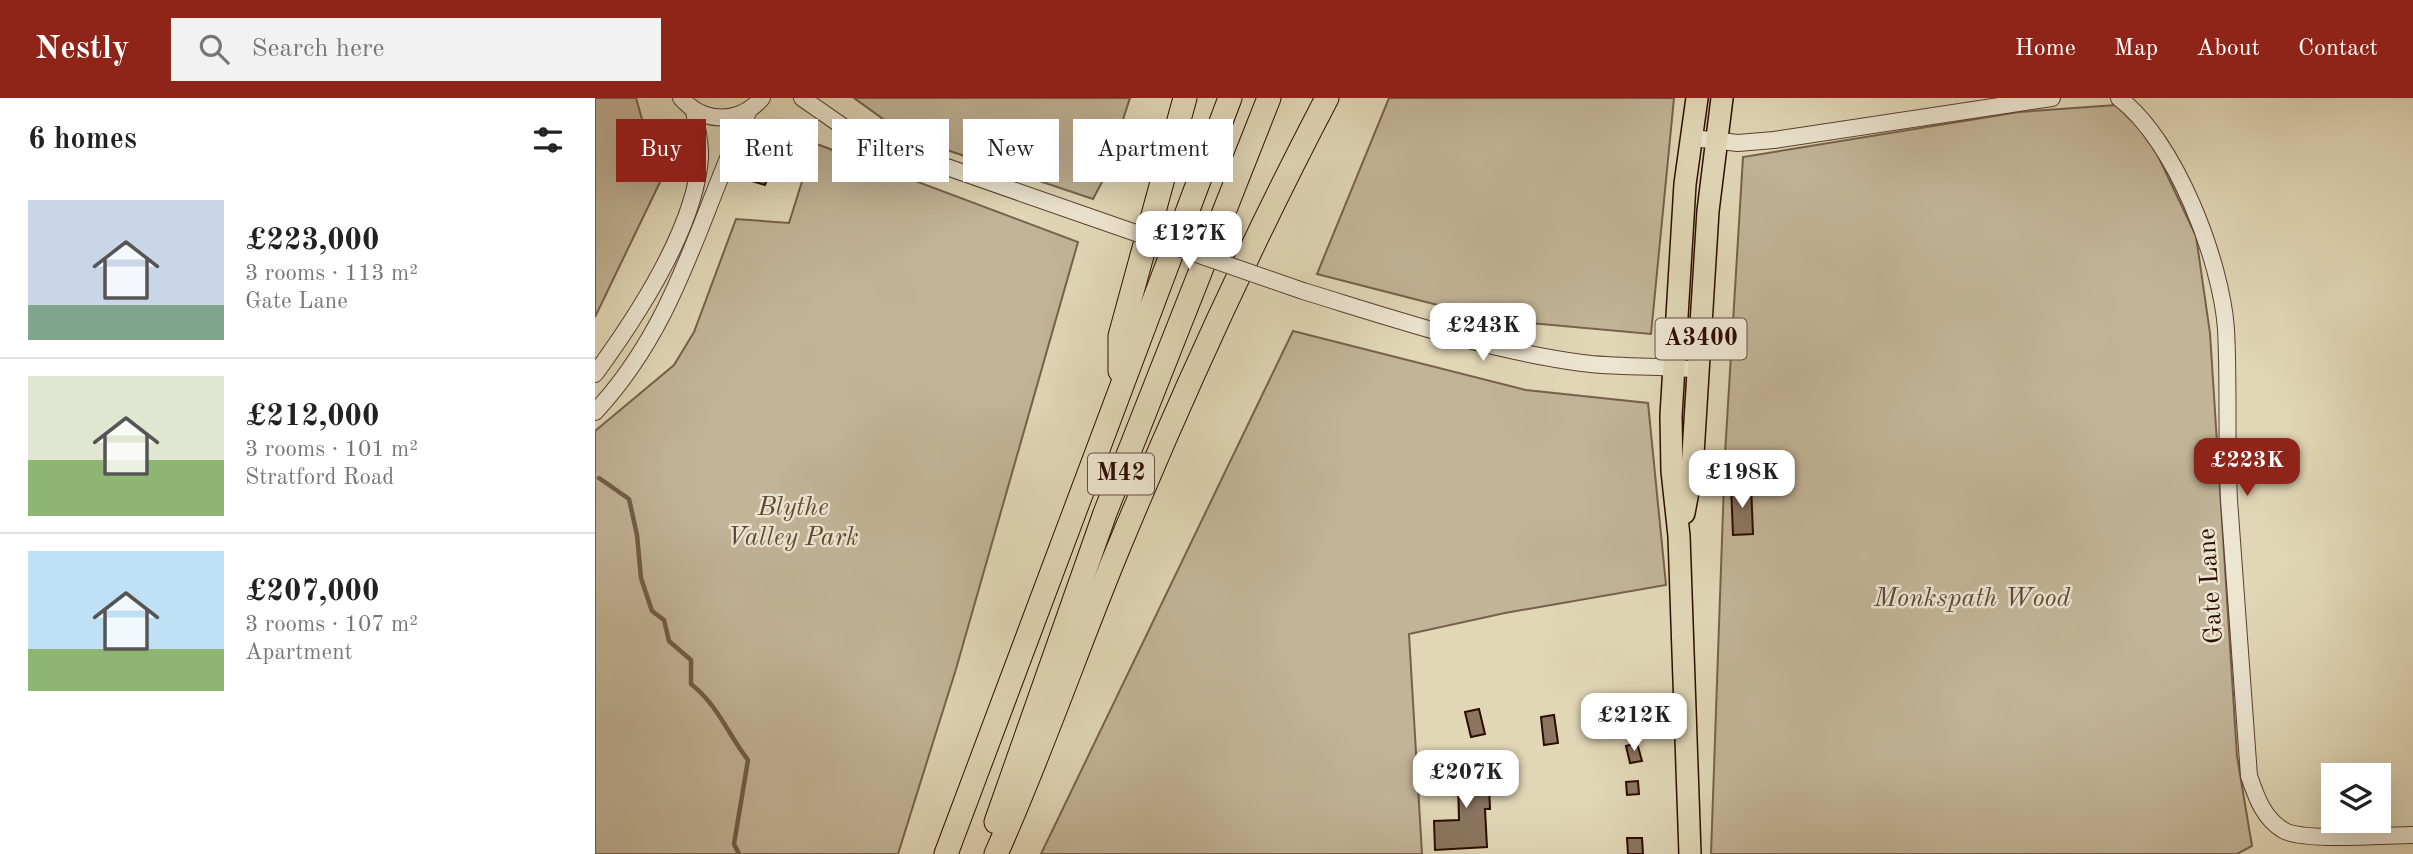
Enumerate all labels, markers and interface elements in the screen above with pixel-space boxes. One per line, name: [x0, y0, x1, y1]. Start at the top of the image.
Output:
search box: [171, 18, 661, 81]
icon: search: [195, 30, 233, 68]
text: Nestly: [35, 33, 129, 66]
text: Search here: [251, 36, 385, 62]
text: Home: [2015, 37, 2076, 61]
text: Map: [2114, 37, 2158, 61]
text: About: [2196, 37, 2260, 61]
text: Contact: [2298, 37, 2378, 61]
chip: Buy: [616, 119, 706, 182]
chip: Rent: [720, 119, 818, 182]
chip: Filters: [832, 119, 949, 182]
chip: New: [963, 119, 1059, 182]
chip: Apartment: [1073, 119, 1233, 182]
icon: filters: [529, 121, 567, 159]
text: 6 homes: [28, 125, 137, 155]
pin: £127K: [1140, 212, 1238, 271]
text: £127K: [1152, 222, 1226, 245]
text: £223,000: [245, 226, 379, 256]
icon: home: [84, 228, 168, 312]
text: 3 rooms · 113 m²: [245, 262, 418, 285]
text: Gate Lane: [245, 290, 348, 313]
pin: £243K: [1434, 303, 1532, 363]
text: £243K: [1446, 314, 1520, 337]
road number: A3400: [1655, 319, 1747, 360]
text: £212,000: [245, 402, 379, 432]
icon: home: [84, 404, 168, 488]
text: 3 rooms · 101 m²: [245, 438, 418, 461]
pin: £223K: [2198, 438, 2296, 498]
text: £223K: [2210, 449, 2284, 472]
pin: £198K: [1693, 450, 1791, 510]
road number: M42: [1088, 454, 1154, 494]
text: £198K: [1705, 461, 1779, 484]
text: Stratford Road: [245, 466, 394, 489]
park label: Blythe Valley Park: [727, 495, 859, 551]
street label: Gate Lane: [2194, 527, 2228, 645]
text: £207,000: [245, 577, 379, 607]
icon: home: [84, 579, 168, 663]
park label: Monkspath Wood: [1873, 586, 2070, 612]
text: 3 rooms · 107 m²: [245, 613, 418, 636]
text: Apartment: [245, 641, 353, 664]
pin: £212K: [1585, 694, 1683, 753]
text: £212K: [1597, 704, 1671, 727]
pin: £207K: [1417, 750, 1515, 810]
text: £207K: [1429, 761, 1503, 784]
map controls: [2321, 763, 2391, 833]
button: layers: [2321, 763, 2391, 833]

